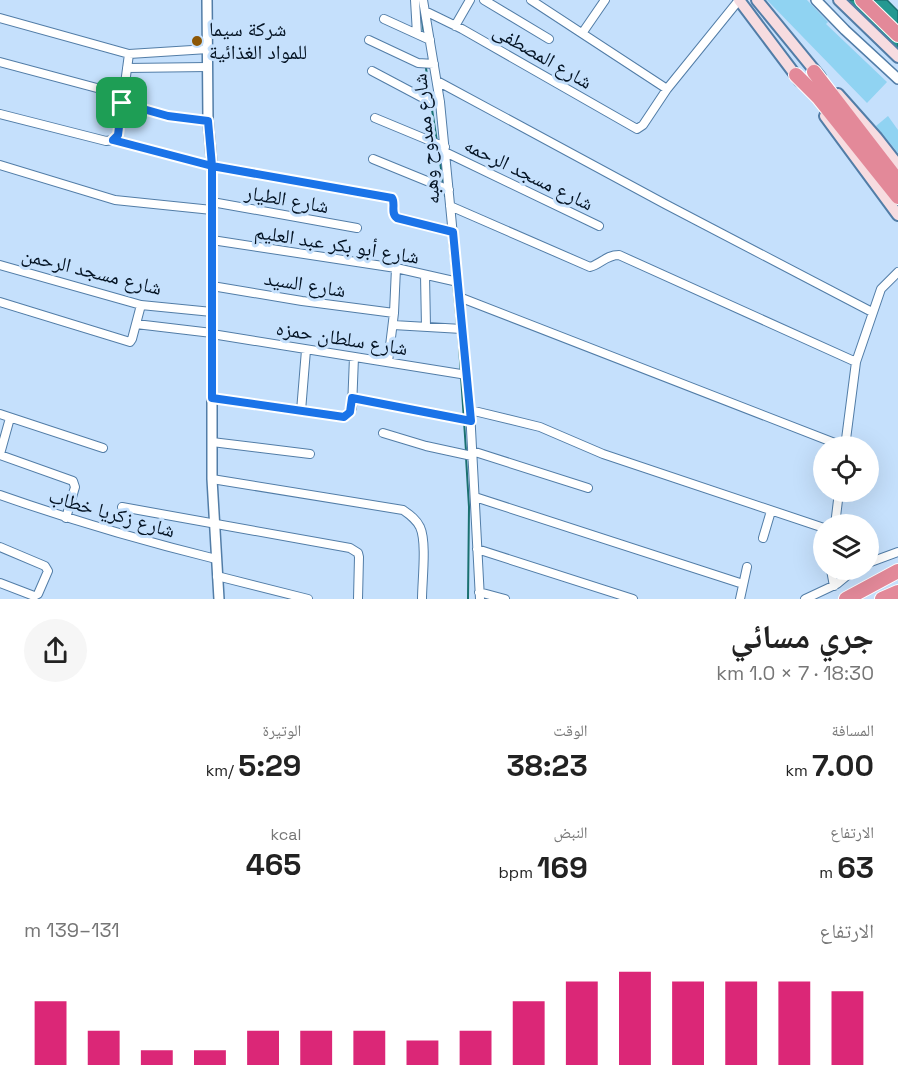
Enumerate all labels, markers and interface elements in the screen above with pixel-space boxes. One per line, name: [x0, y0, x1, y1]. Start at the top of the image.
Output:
place label: شركة سيما للمواد الغذائية: [209, 16, 307, 65]
street label: شارع المصطفى: [489, 17, 597, 95]
marker: شركة سيما للمواد الغذائية: [190, 34, 204, 48]
street label: شارع ممدوح وهبه: [406, 72, 446, 206]
pin: [96, 77, 147, 128]
icon: arrive: [105, 86, 138, 119]
street label: شارع مسجد الرحمه: [460, 131, 598, 217]
street label: شارع الطيار: [242, 179, 331, 219]
street label: شارع أبو بكر عبد العليم: [253, 218, 421, 271]
street label: شارع مسجد الرحمن: [19, 241, 165, 301]
street label: شارع السيد: [262, 265, 348, 303]
street label: شارع سلطان حمزه: [274, 315, 410, 361]
map controls: [813, 436, 879, 580]
button: locate: [813, 436, 879, 502]
street label: شارع زكريا خطاب: [46, 483, 178, 543]
button: layers: [813, 514, 879, 580]
text: جري مسائي: [730, 616, 874, 658]
button: share: [24, 619, 87, 682]
text: 18:30 · 7 × 1.0 km: [716, 660, 874, 686]
text: الوتيرة: [262, 720, 301, 741]
text: الوقت: [553, 720, 588, 741]
text: المسافة: [832, 720, 874, 741]
text: 5:29: [238, 746, 301, 785]
text: 38:23: [506, 746, 588, 785]
text: 7.00: [812, 746, 874, 785]
text: /km: [206, 760, 238, 781]
text: km: [785, 760, 812, 781]
text: النبض: [554, 822, 588, 843]
text: الارتفاع: [830, 822, 874, 843]
text: kcal: [270, 824, 301, 845]
text: 465: [246, 845, 301, 884]
text: 169: [537, 848, 588, 887]
text: 63: [837, 848, 874, 887]
text: bpm: [499, 862, 537, 883]
text: m: [819, 862, 837, 883]
text: 131–139 m: [24, 917, 120, 943]
text: الارتفاع: [819, 918, 874, 944]

